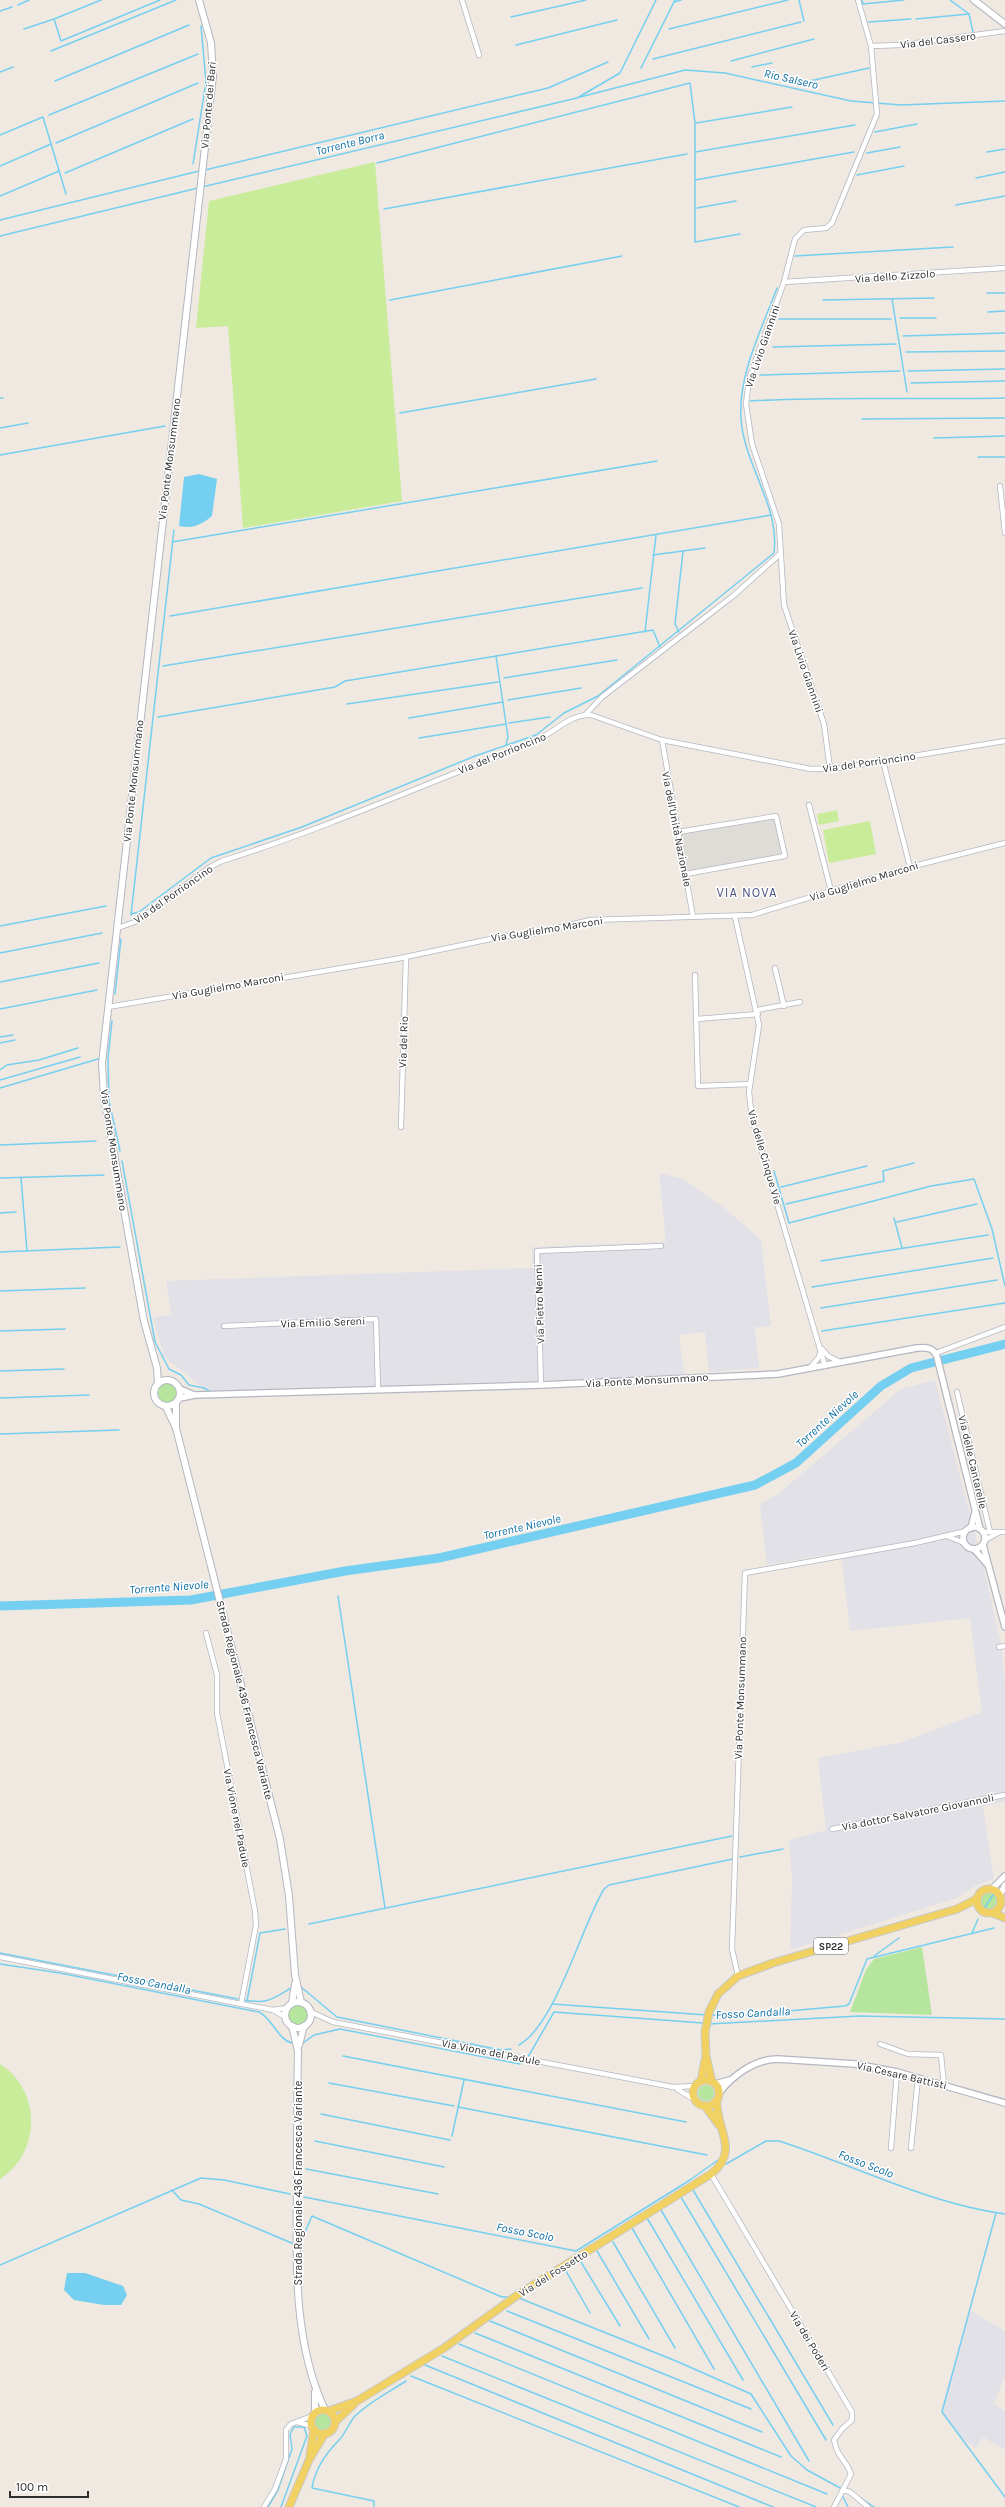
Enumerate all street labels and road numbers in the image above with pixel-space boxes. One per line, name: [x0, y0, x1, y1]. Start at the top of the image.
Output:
street label: Via del Cassero: [900, 29, 977, 52]
street label: Via Ponte dei Bari: [198, 61, 219, 149]
street label: Via dello Zizzolo: [854, 267, 936, 286]
street label: Via Livio Giannini: [742, 303, 783, 389]
street label: Via Ponte Monsummano: [156, 397, 183, 521]
street label: Via Livio Giannini: [785, 628, 826, 714]
street label: Via Ponte Monsummano: [121, 719, 146, 843]
street label: Via del Porrioncino: [456, 730, 548, 777]
street label: Via del Porrioncino: [822, 750, 916, 775]
street label: Via dell'Unità Nazionale: [659, 770, 694, 888]
street label: Via Guglielmo Marconi: [808, 859, 920, 904]
street label: Via del Porrioncino: [131, 862, 215, 927]
street label: Via Guglielmo Marconi: [490, 914, 604, 945]
street label: Via Guglielmo Marconi: [171, 970, 285, 1003]
street label: Via del Rio: [396, 1016, 411, 1068]
street label: Via Ponte Monsummano: [97, 1088, 130, 1212]
street label: Via delle Cinque Vie: [745, 1108, 784, 1206]
street label: Via Pietro Nenni: [532, 1264, 547, 1344]
street label: Via Emilio Sereni: [280, 1315, 366, 1330]
street label: Via Ponte Monsummano: [585, 1371, 709, 1390]
street label: Via delle Cantarelle: [955, 1414, 990, 1511]
street label: Strada Regionale 436 Francesca Variante: [213, 1599, 276, 1801]
street label: Via Ponte Monsummano: [732, 1636, 749, 1760]
street label: Via Vione nel Padule: [221, 1768, 253, 1869]
street label: Via dottor Salvatore Giovannoli: [841, 1791, 995, 1834]
road number: SP22: [814, 1938, 848, 1954]
street label: Via Vione del Padule: [440, 2037, 542, 2069]
street label: Via Cesare Battisti: [855, 2059, 948, 2092]
street label: Strada Regionale 436 Francesca Variante: [292, 2080, 305, 2285]
street label: Via del Fossetto: [516, 2247, 590, 2300]
street label: Via dei Poderi: [787, 2309, 833, 2374]

